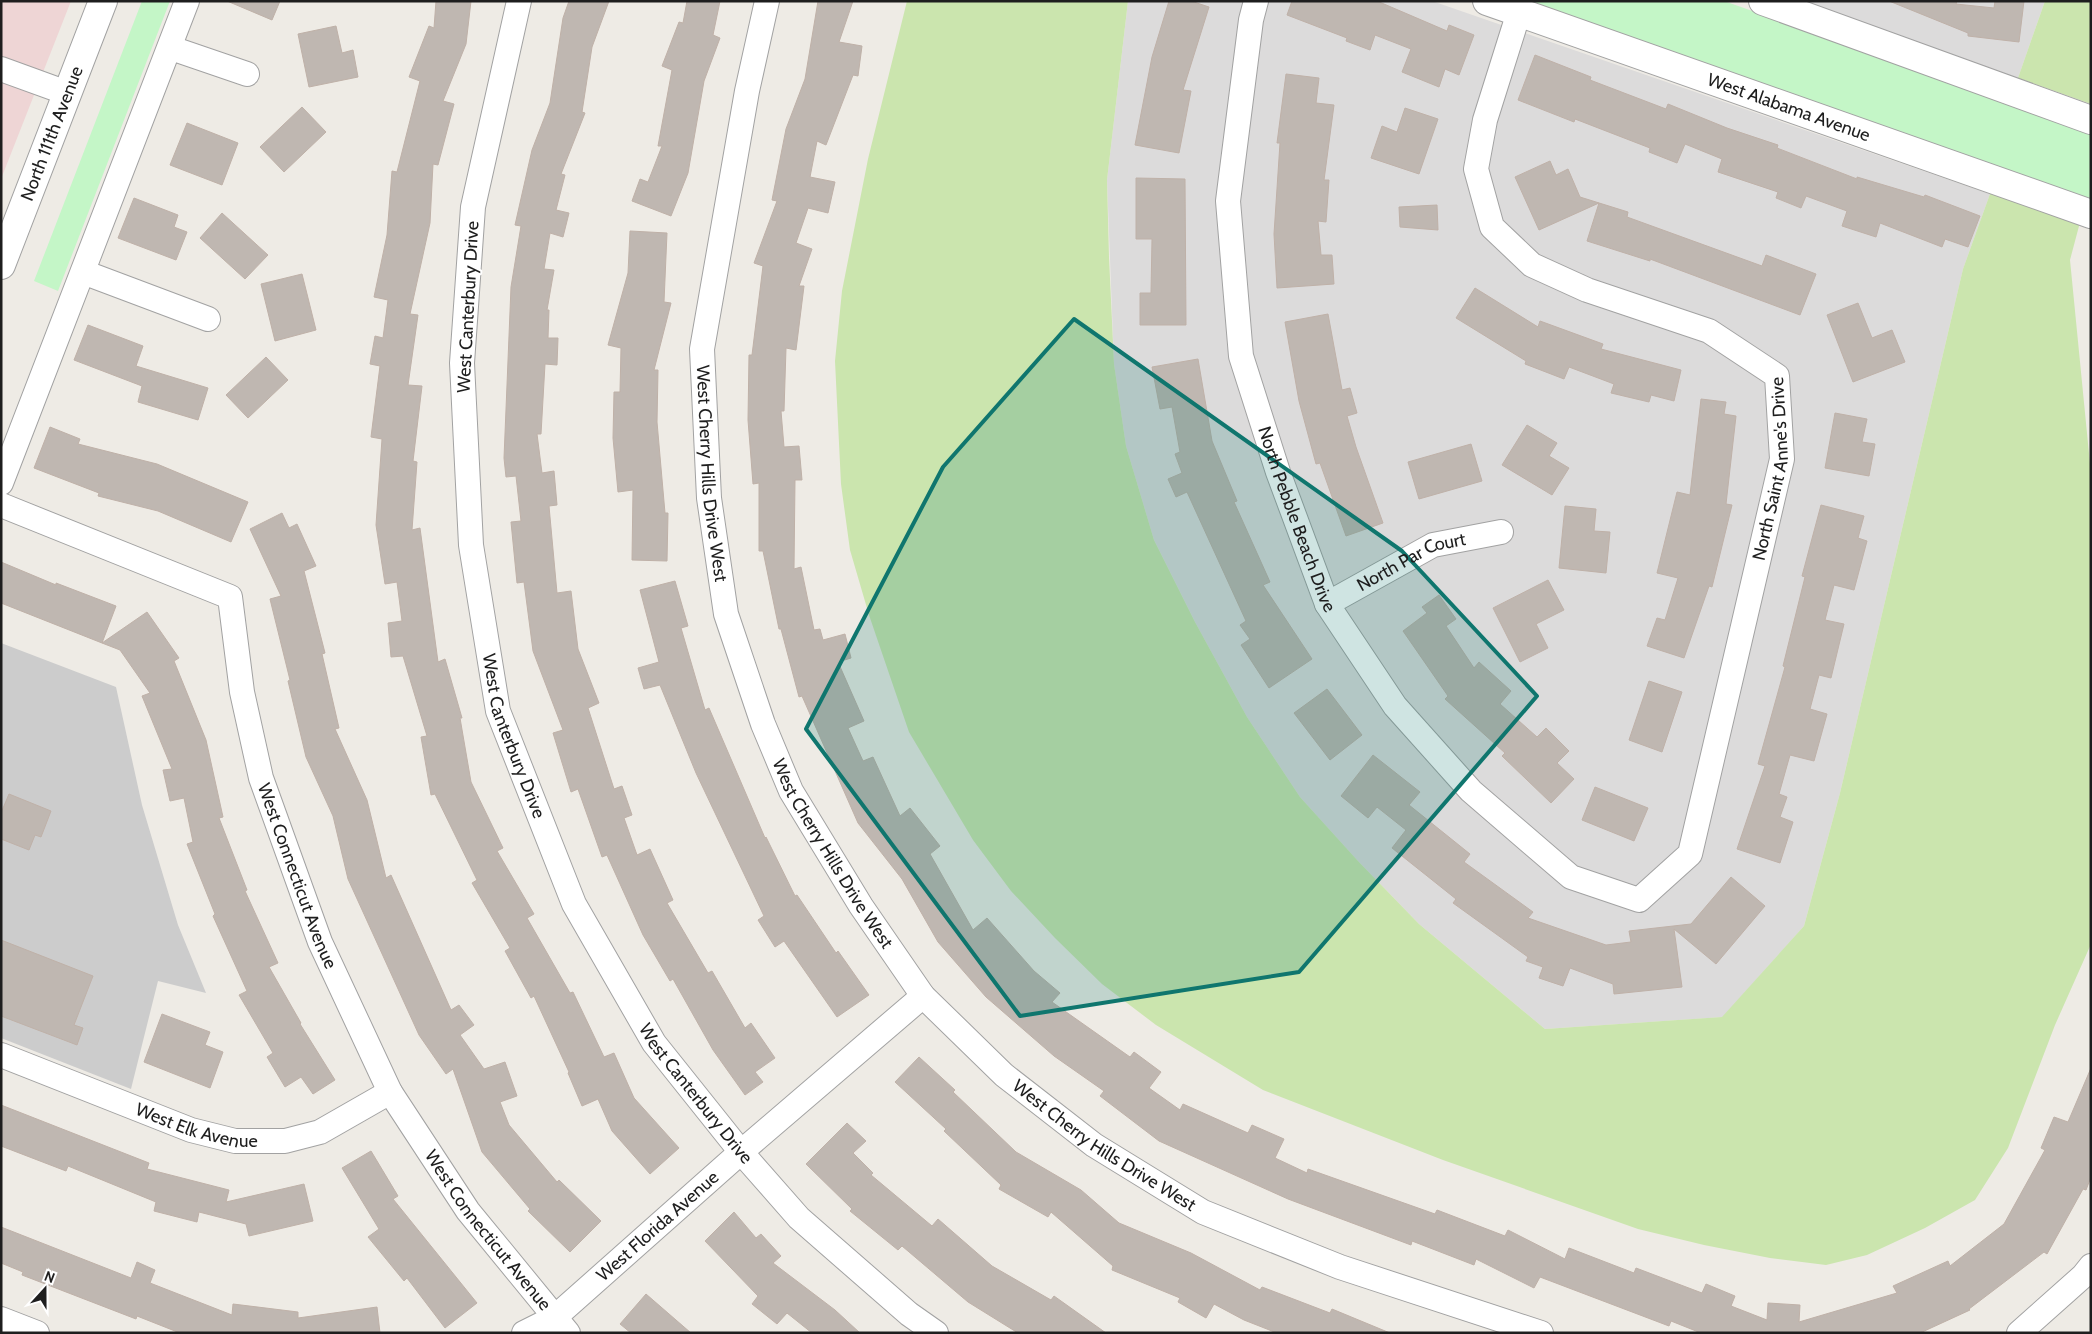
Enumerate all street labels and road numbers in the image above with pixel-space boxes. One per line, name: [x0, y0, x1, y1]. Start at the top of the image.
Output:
street label: North 111th Avenue: [16, 63, 88, 204]
street label: West Alabama Avenue: [1704, 69, 1873, 146]
street label: West Canterbury Drive: [453, 220, 483, 394]
street label: West Cherry Hills Drive West: [692, 365, 732, 583]
street label: North Saint Anne's Drive: [1748, 376, 1793, 563]
street label: North Pebble Beach Drive: [1253, 424, 1340, 616]
street label: North Par Court: [1353, 528, 1467, 596]
street label: West Canterbury Drive: [478, 652, 550, 821]
street label: West Cherry Hills Drive West: [768, 755, 898, 953]
street label: West Connecticut Avenue: [253, 780, 342, 972]
street label: West Canterbury Drive: [634, 1019, 757, 1168]
street label: West Cherry Hills Drive West: [1008, 1075, 1200, 1216]
street label: West Elk Avenue: [132, 1098, 258, 1153]
street label: West Connecticut Avenue: [420, 1146, 556, 1315]
street label: West Florida Avenue: [592, 1166, 723, 1286]

